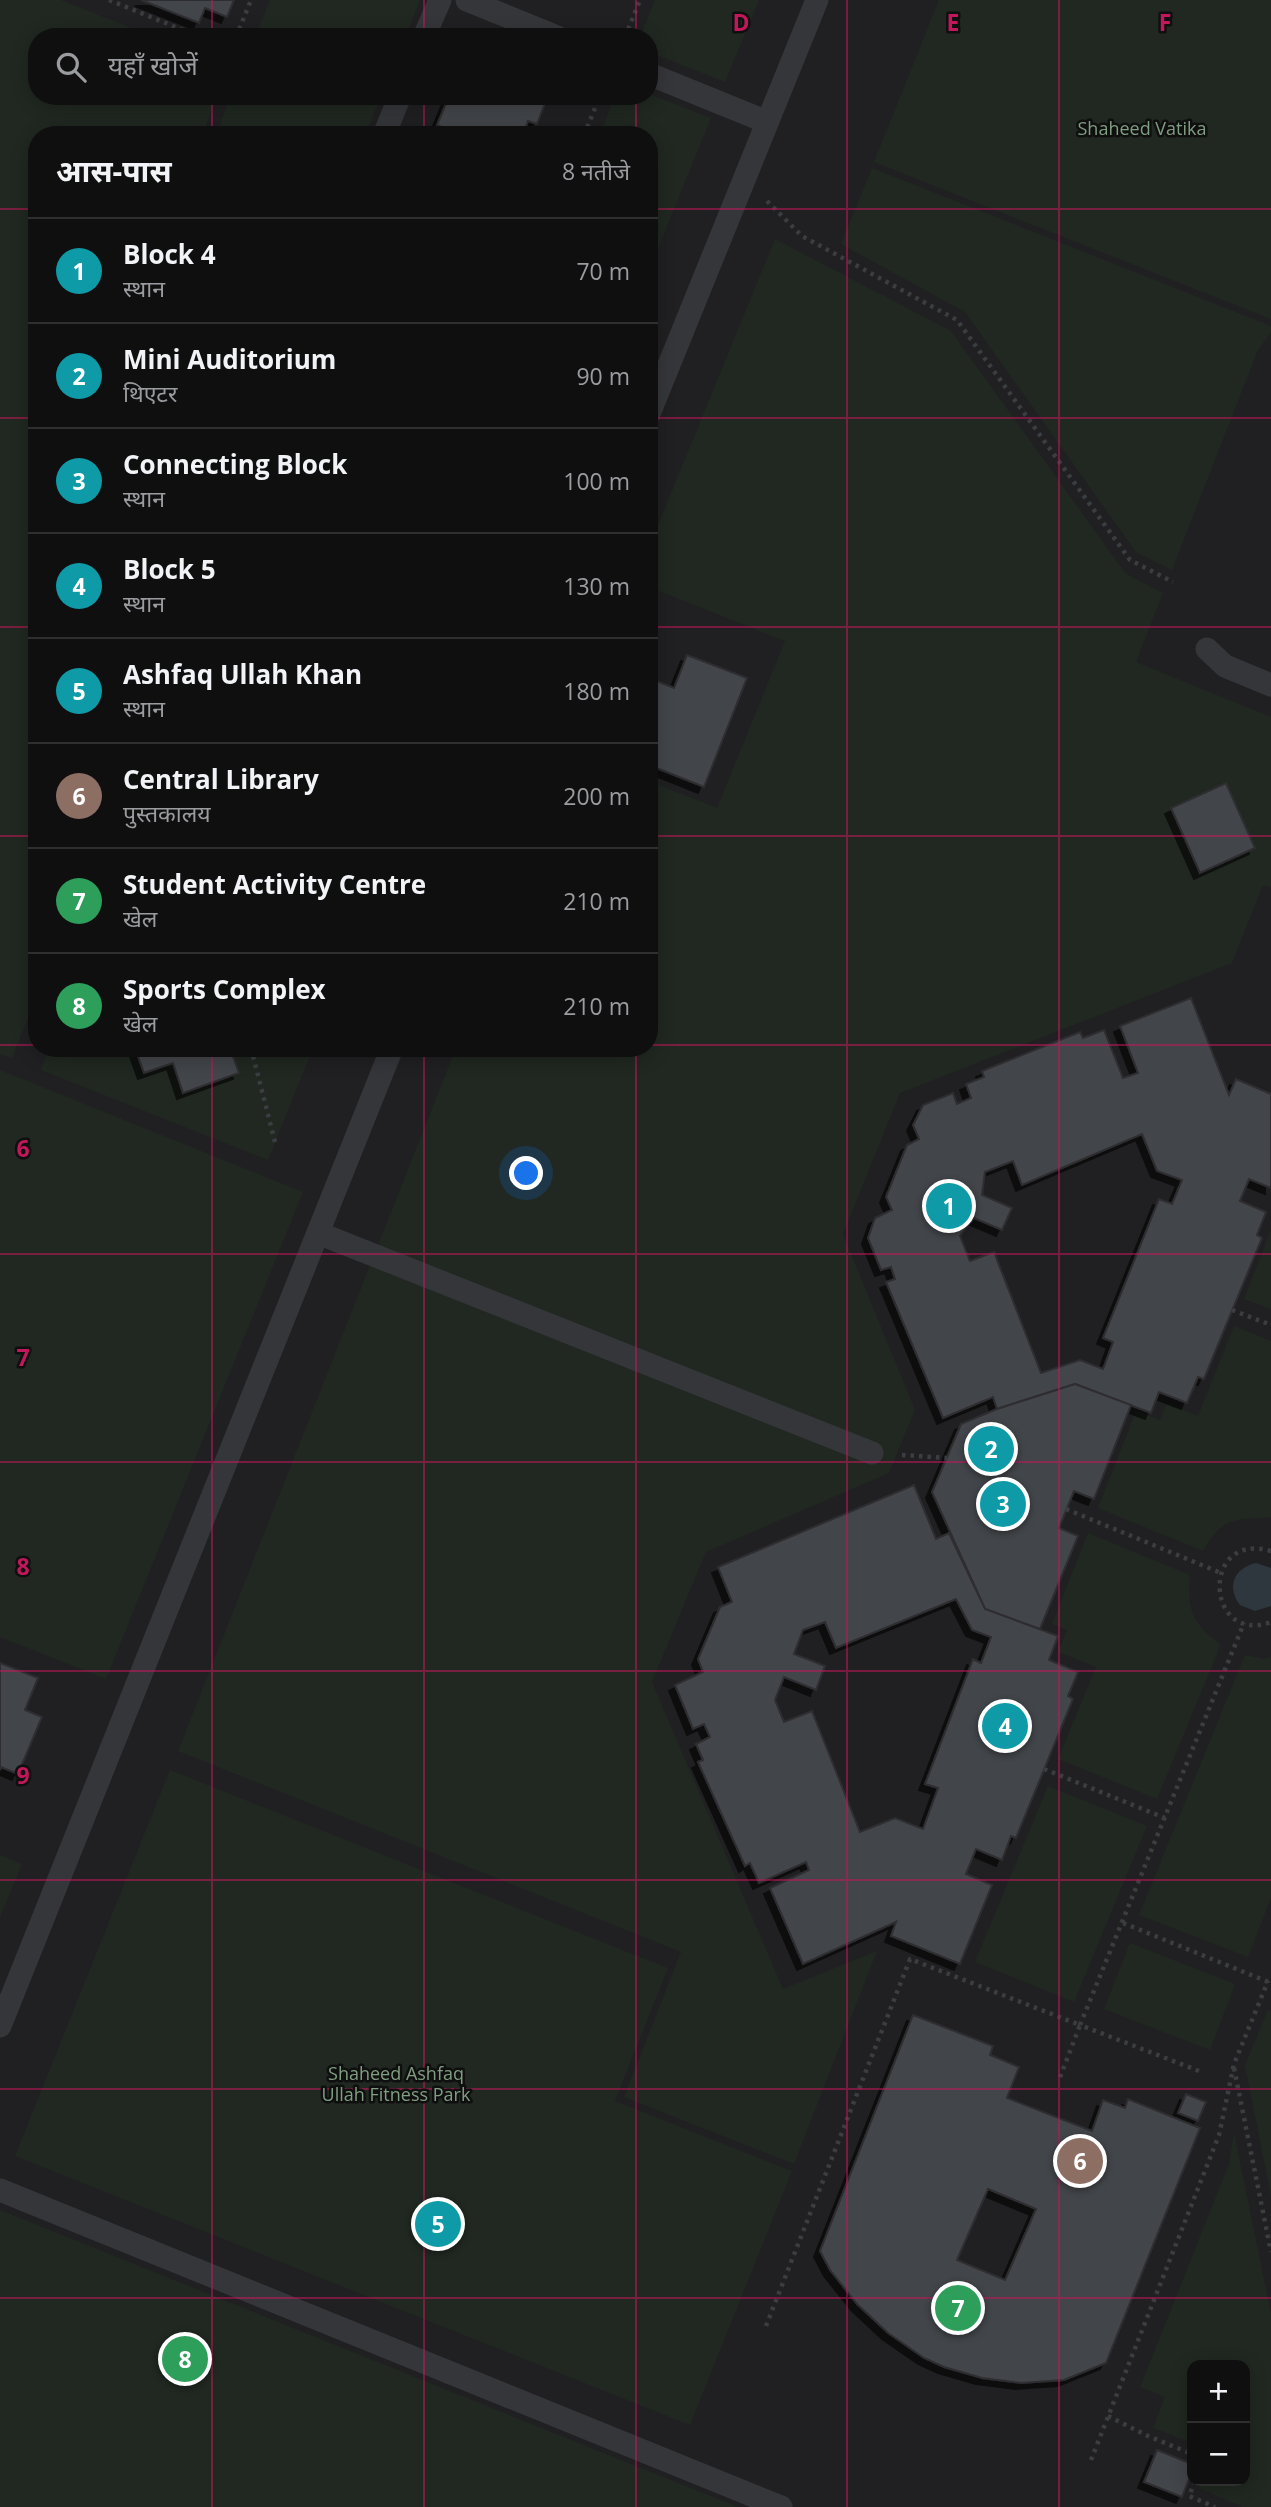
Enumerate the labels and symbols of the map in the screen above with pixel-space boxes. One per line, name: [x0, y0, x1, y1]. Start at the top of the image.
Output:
text: D: [732, 6, 750, 38]
text: E: [947, 6, 959, 38]
text: F: [1159, 6, 1171, 38]
park label: Shaheed Vatika: [1077, 116, 1207, 140]
text: 6: [16, 1132, 30, 1164]
your location: [509, 1156, 543, 1190]
pin: 1: [926, 1180, 972, 1232]
text: 7: [16, 1341, 30, 1373]
pin: 2: [968, 1423, 1014, 1475]
pin: 3: [980, 1478, 1026, 1530]
text: 8: [16, 1550, 30, 1582]
pin: 4: [982, 1700, 1028, 1752]
text: 9: [16, 1759, 30, 1791]
park label: Shaheed Ashfaq Ullah Fitness Park: [322, 2061, 471, 2106]
pin: 6: [1057, 2135, 1103, 2187]
pin: 5: [415, 2198, 461, 2250]
pin: 7: [935, 2282, 981, 2334]
pin: 8: [162, 2333, 208, 2385]

